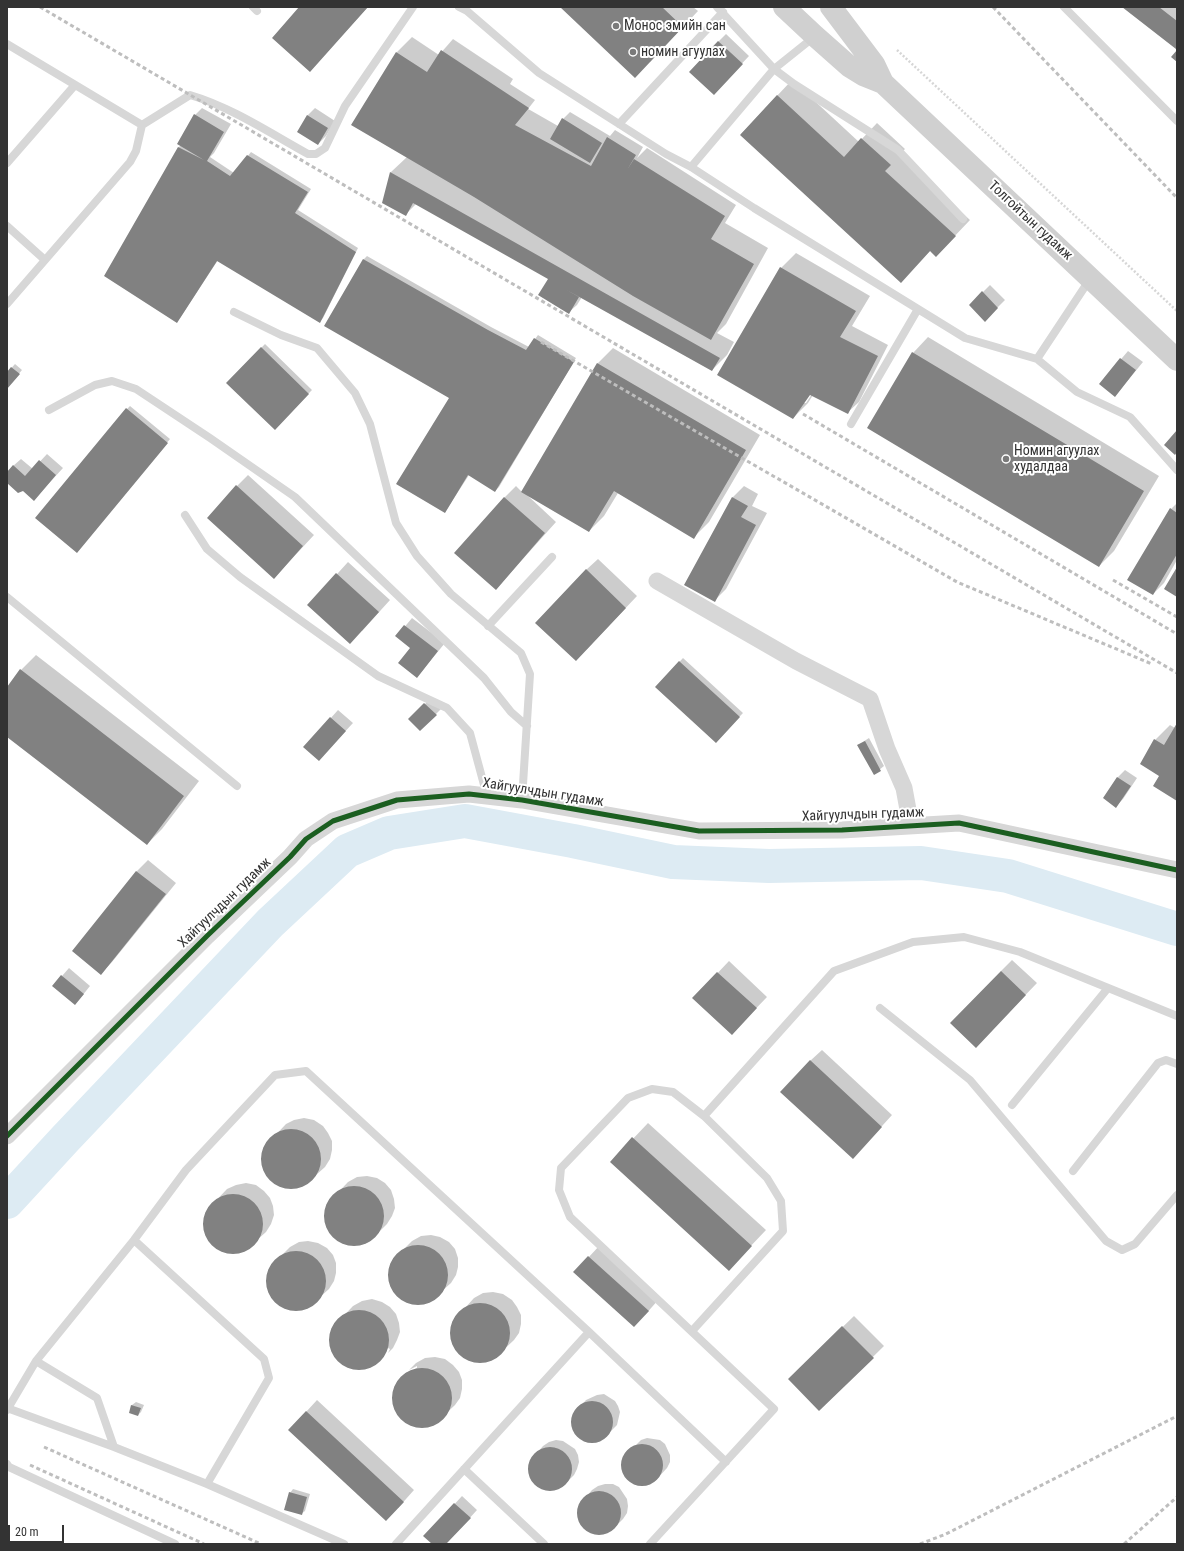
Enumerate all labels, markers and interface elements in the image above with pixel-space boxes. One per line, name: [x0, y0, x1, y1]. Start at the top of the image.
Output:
place label: Монос эмийн сан: [624, 18, 726, 34]
marker: Монос эмийн сан: [611, 21, 621, 31]
place label: номин агуулах: [641, 44, 725, 60]
marker: номин агуулах: [628, 47, 638, 57]
street label: Толгойтын гудамж: [984, 178, 1076, 264]
place label: Номин агуулах худалдаа: [1014, 443, 1100, 476]
marker: Номин агуулах худалдаа: [1001, 454, 1011, 464]
street label: Хайгуулчдын гудамж: [481, 775, 605, 811]
street label: Хайгуулчдын гудамж: [801, 804, 925, 826]
street label: Хайгуулчдын гудамж: [175, 854, 275, 952]
scale bar: [10, 1517, 66, 1543]
text: 20 m: [15, 1525, 39, 1539]

